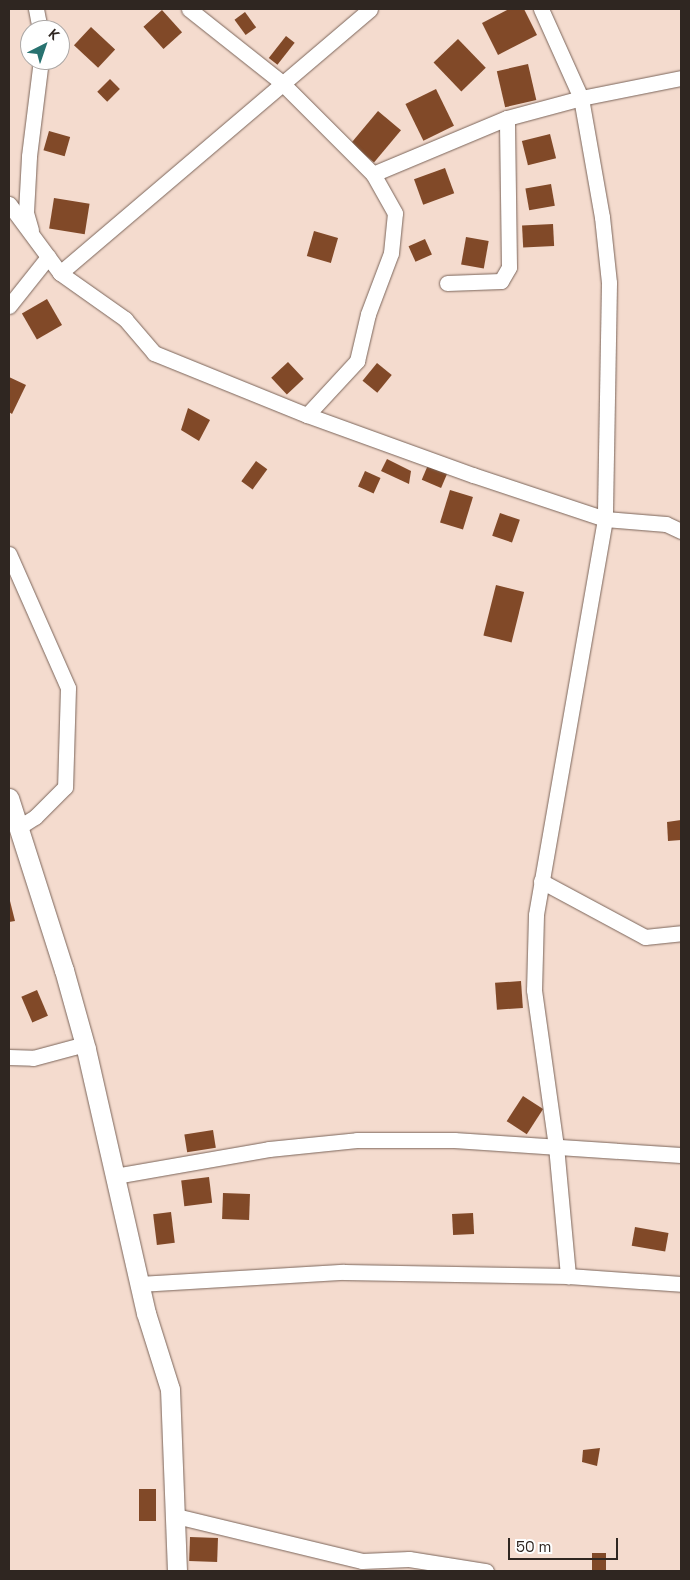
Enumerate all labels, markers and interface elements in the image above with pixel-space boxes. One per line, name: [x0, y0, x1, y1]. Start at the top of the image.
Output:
north arrow: [20, 20, 70, 70]
text: K: [45, 25, 63, 44]
scale bar: [510, 1528, 620, 1560]
text: 50 m: [516, 1537, 551, 1556]

